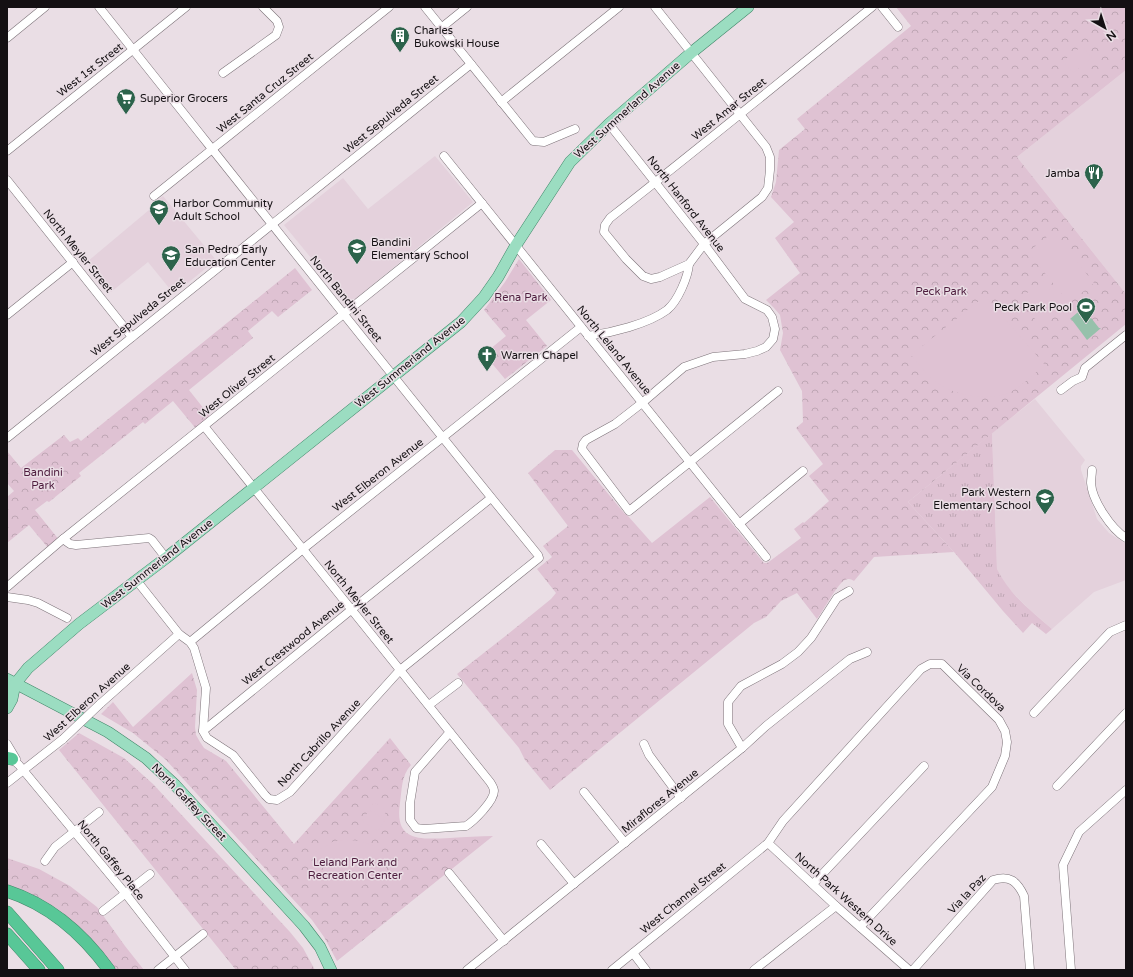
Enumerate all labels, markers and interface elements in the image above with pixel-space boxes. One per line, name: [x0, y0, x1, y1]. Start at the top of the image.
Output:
north arrow: [1085, 8, 1125, 48]
place label: Charles Bukowski House: [414, 24, 499, 50]
building icon: Charles Bukowski House: [389, 25, 411, 53]
text: N: [1103, 28, 1119, 43]
street label: West 1st Street: [55, 40, 125, 100]
street label: West Santa Cruz Street: [214, 50, 316, 136]
street label: West Summerland Avenue: [571, 59, 683, 161]
street label: West Sepulveda Street: [341, 72, 441, 156]
street label: West Amar Street: [689, 75, 769, 143]
supermarket icon: Superior Grocers: [115, 87, 137, 115]
place label: Superior Grocers: [140, 92, 228, 105]
street label: North Hanford Avenue: [644, 153, 728, 255]
restaurant icon: Jamba: [1083, 162, 1105, 190]
place label: Jamba: [1045, 167, 1080, 180]
place label: Harbor Community Adult School: [173, 197, 273, 223]
school or university icon: Harbor Community Adult School: [148, 198, 170, 226]
street label: North Meyler Street: [40, 207, 116, 295]
place label: Bandini Elementary School: [371, 236, 469, 262]
school or university icon: Bandini Elementary School: [346, 237, 368, 265]
place label: San Pedro Early Education Center: [185, 243, 276, 269]
school or university icon: San Pedro Early Education Center: [160, 244, 182, 272]
street label: North Bandini Street: [307, 253, 385, 345]
street label: West Sepulveda Street: [88, 275, 188, 359]
park label: Peck Park: [915, 285, 967, 298]
park label: Rena Park: [494, 291, 548, 304]
sports icon: Peck Park Pool: [1075, 296, 1097, 324]
place label: Peck Park Pool: [994, 301, 1072, 314]
street label: North Leland Avenue: [574, 303, 654, 397]
street label: West Summerland Avenue: [352, 314, 468, 410]
church icon: Warren Chapel: [476, 344, 498, 372]
place label: Warren Chapel: [501, 349, 578, 362]
street label: West Oliver Street: [196, 351, 278, 421]
street label: West Elberon Avenue: [330, 435, 426, 515]
park label: Bandini Park: [23, 466, 63, 492]
place label: Park Western Elementary School: [933, 486, 1031, 512]
school or university icon: Park Western Elementary School: [1034, 487, 1056, 515]
street label: West Summerland Avenue: [99, 516, 215, 612]
street label: North Meyler Street: [321, 558, 397, 646]
street label: West Crestwood Avenue: [239, 598, 347, 688]
street label: West Elberon Avenue: [41, 660, 133, 744]
street label: Via Cordova: [954, 661, 1008, 715]
street label: North Cabrillo Avenue: [275, 696, 363, 790]
street label: North Gaffey Street: [149, 761, 229, 843]
street label: Miraflores Avenue: [619, 766, 701, 836]
street label: North Gaffey Place: [75, 817, 147, 903]
street label: North Park Western Drive: [792, 850, 900, 948]
park label: Leland Park and Recreation Center: [308, 856, 403, 882]
street label: West Channel Street: [638, 859, 728, 937]
street label: Via la Paz: [945, 871, 989, 917]

